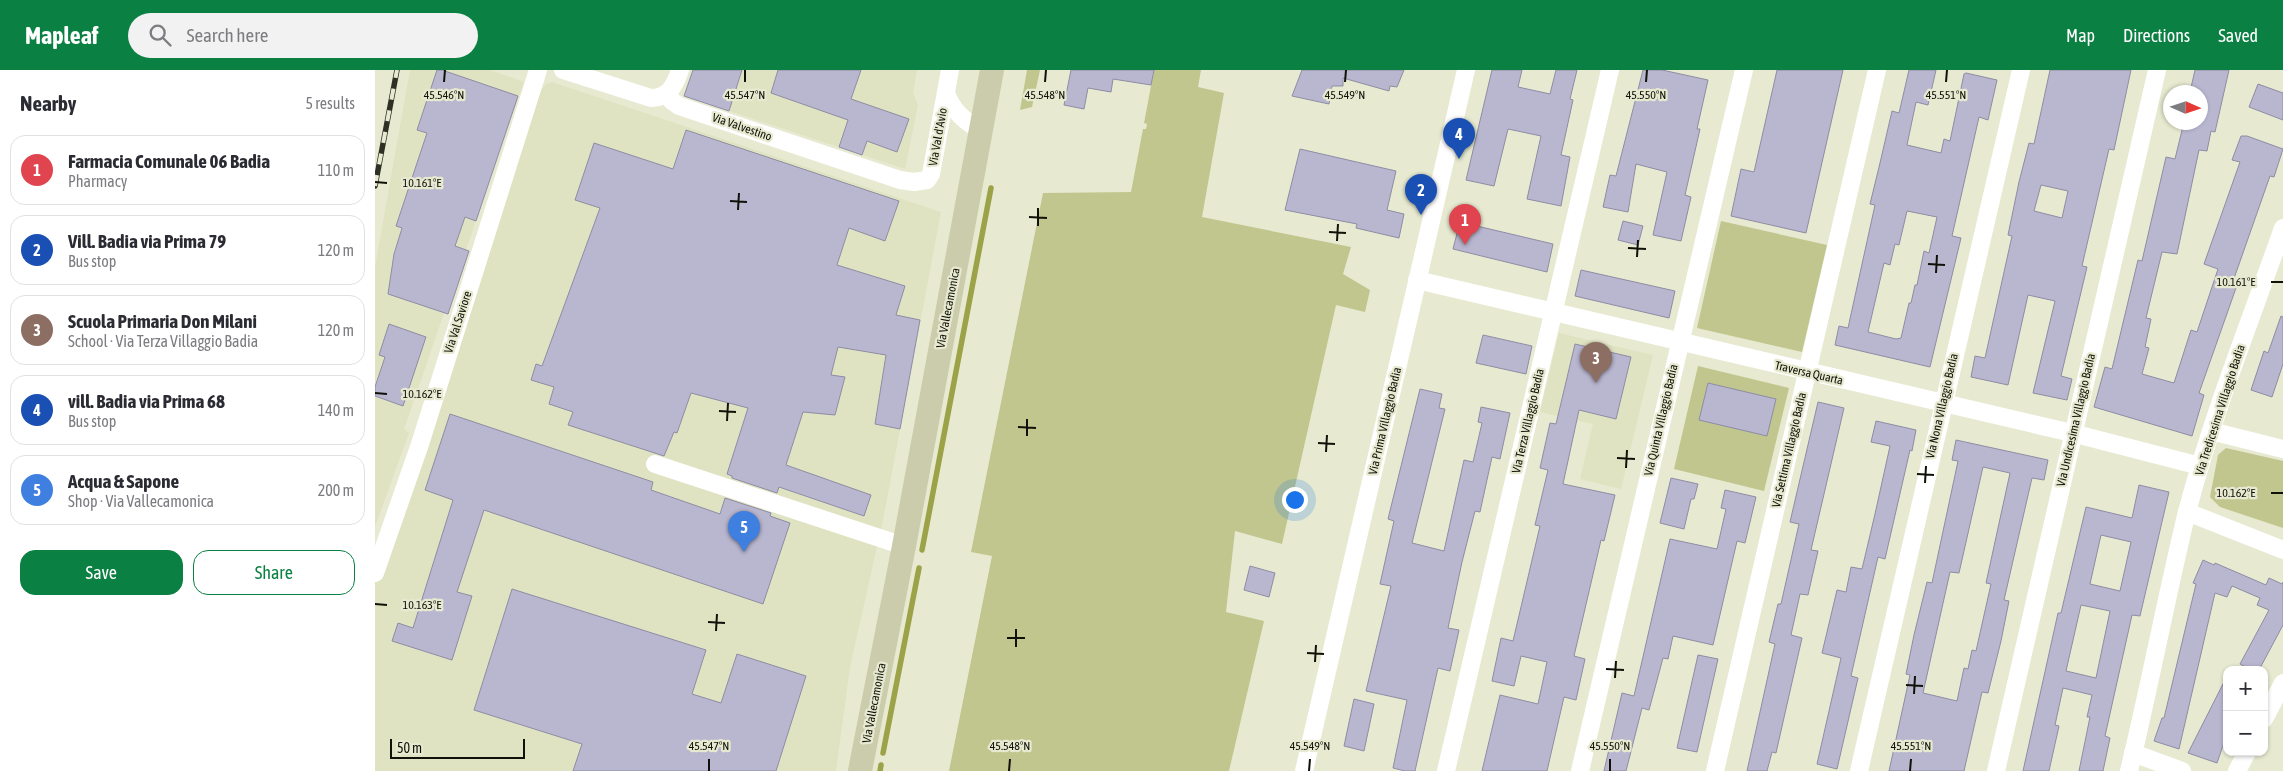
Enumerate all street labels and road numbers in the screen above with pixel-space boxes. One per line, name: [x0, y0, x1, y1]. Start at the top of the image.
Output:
street label: Via Val d'Avio: [926, 107, 950, 167]
street label: Via Valvestino: [710, 110, 774, 144]
street label: Via Vallecamonica: [933, 267, 963, 349]
street label: Via Val Saviore: [441, 289, 475, 355]
street label: Via Tredicesima Villaggio Badia: [2192, 343, 2248, 477]
street label: Via Nona Villaggio Badia: [1923, 352, 1961, 460]
street label: Via Undicesima Villaggio Badia: [2054, 352, 2098, 488]
street label: Traversa Quarta: [1774, 358, 1844, 388]
street label: Via Quinta Villaggio Badia: [1641, 363, 1681, 477]
street label: Via Prima Villaggio Badia: [1366, 366, 1404, 476]
street label: Via Terza Villaggio Badia: [1509, 367, 1547, 475]
street label: Via Settima Villaggio Badia: [1769, 391, 1809, 509]
street label: Via Vallecamonica: [859, 662, 889, 744]

